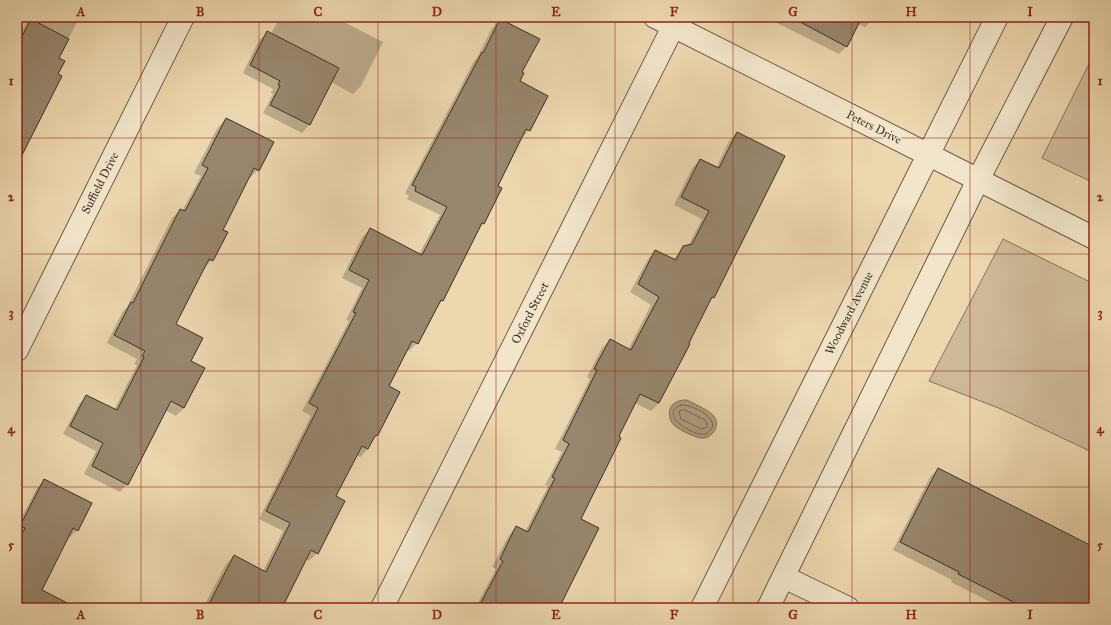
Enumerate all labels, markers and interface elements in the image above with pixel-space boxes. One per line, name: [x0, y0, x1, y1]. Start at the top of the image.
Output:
text: A: [76, 4, 86, 20]
text: B: [196, 4, 205, 20]
text: C: [314, 4, 323, 20]
text: D: [432, 4, 442, 20]
text: E: [551, 4, 561, 20]
text: F: [670, 4, 679, 20]
text: G: [788, 4, 798, 20]
text: H: [905, 4, 917, 20]
text: I: [1027, 4, 1033, 20]
text: 1: [8, 73, 14, 89]
text: 1: [1097, 73, 1103, 89]
street label: Peters Drive: [844, 107, 904, 147]
street label: Suffield Drive: [78, 150, 122, 216]
text: 2: [8, 189, 15, 205]
text: 2: [1097, 189, 1104, 205]
street label: Woodward Avenue: [822, 269, 876, 357]
street label: Oxford Street: [508, 279, 552, 346]
text: 3: [8, 305, 14, 321]
text: 3: [1097, 305, 1103, 321]
text: 4: [7, 421, 15, 437]
text: 4: [1096, 421, 1104, 437]
text: 5: [8, 537, 15, 553]
text: 5: [1097, 537, 1104, 553]
text: A: [76, 607, 86, 623]
text: B: [196, 607, 205, 623]
text: C: [314, 607, 323, 623]
text: D: [432, 607, 442, 623]
text: E: [551, 607, 561, 623]
text: F: [670, 607, 679, 623]
text: G: [788, 607, 798, 623]
text: H: [905, 607, 917, 623]
text: I: [1027, 607, 1033, 623]

